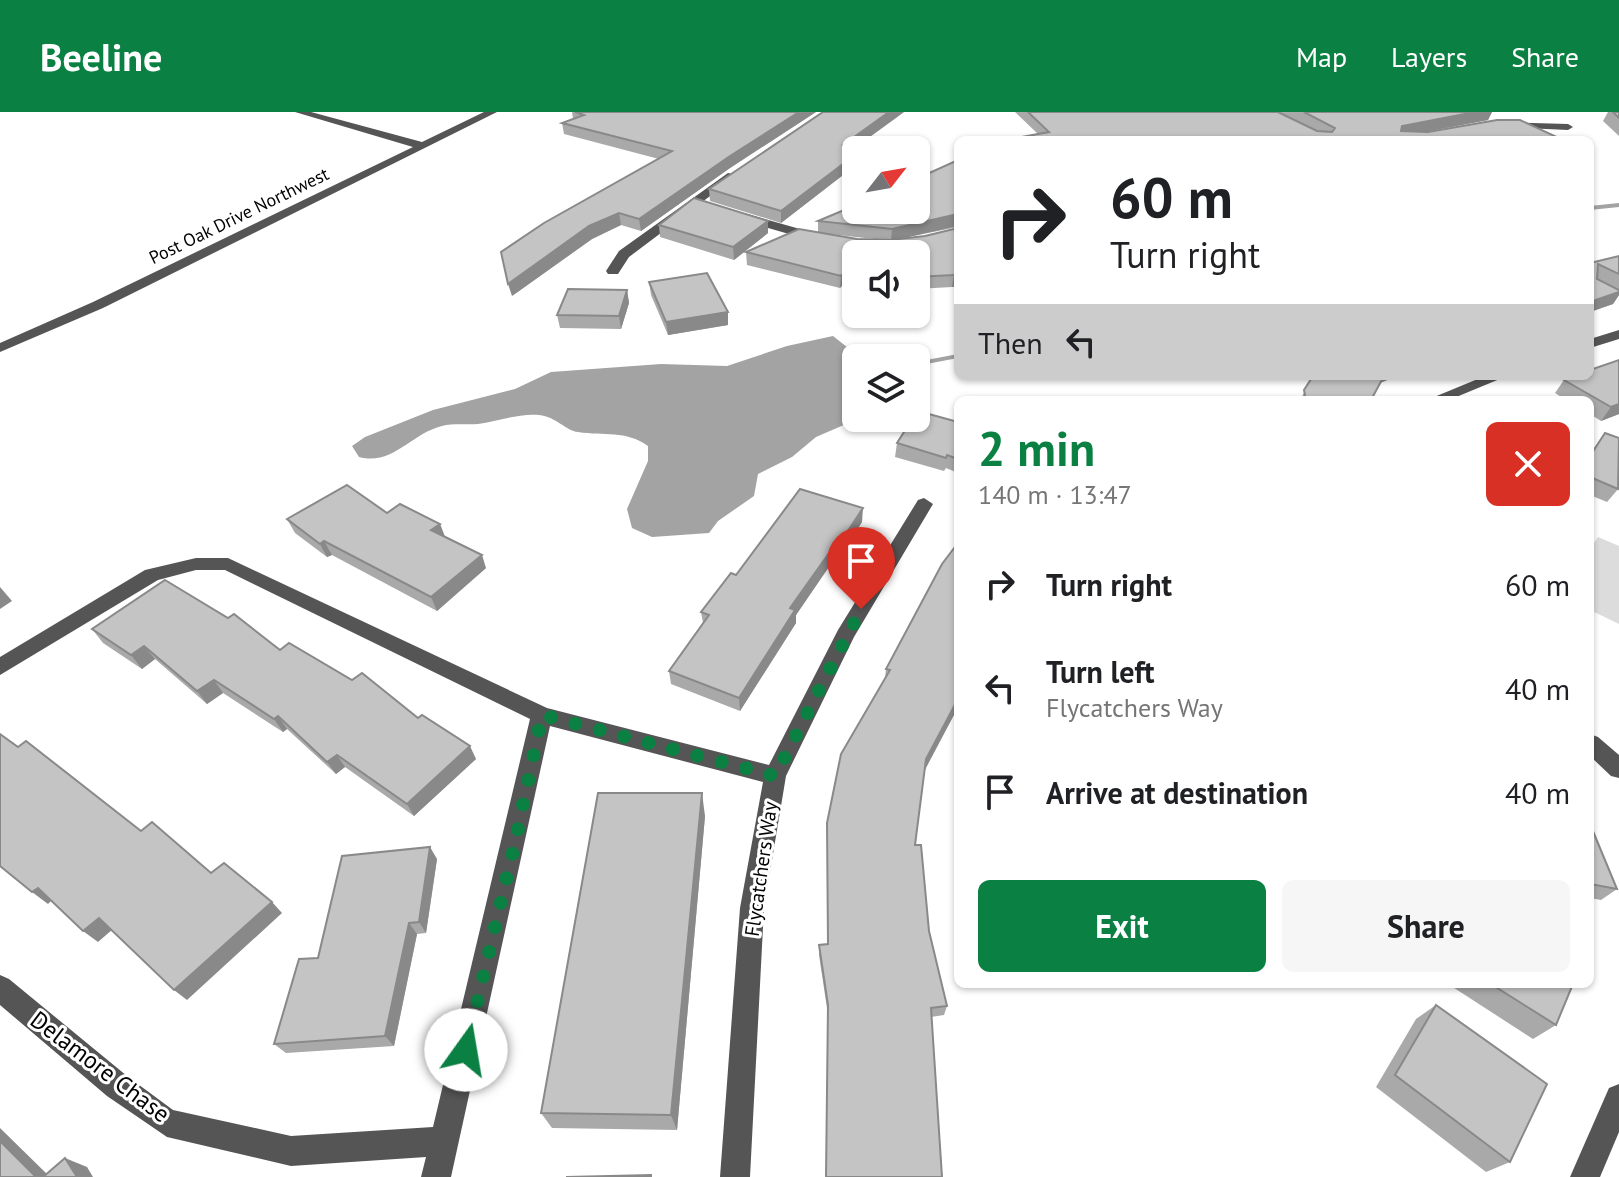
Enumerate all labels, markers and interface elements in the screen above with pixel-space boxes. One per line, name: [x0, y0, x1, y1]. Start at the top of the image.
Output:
text: Beeline: [40, 32, 162, 81]
text: Map: [1296, 38, 1347, 75]
text: Layers: [1391, 38, 1467, 75]
text: Share: [1511, 38, 1579, 75]
north arrow: [842, 136, 930, 224]
map controls: [842, 136, 930, 432]
text: 60 m: [1110, 161, 1233, 233]
street label: Post Oak Drive Northwest: [145, 162, 332, 269]
icon: right: [978, 168, 1082, 272]
text: Turn right: [1110, 231, 1260, 278]
button: sound: [842, 240, 930, 328]
icon: left: [1059, 320, 1103, 364]
text: Then: [978, 323, 1043, 362]
button: layers: [842, 344, 930, 432]
text: 2 min: [978, 417, 1095, 479]
button: close: [1486, 422, 1570, 506]
text: 140 m · 13:47: [978, 478, 1132, 511]
pin: [827, 527, 895, 609]
icon: arrive: [839, 539, 883, 583]
icon: right: [978, 562, 1022, 606]
text: Turn right: [1046, 565, 1172, 604]
text: 60 m: [1505, 565, 1570, 604]
text: Turn left: [1046, 652, 1154, 691]
icon: left: [978, 666, 1022, 710]
text: 40 m: [1505, 669, 1570, 708]
text: Flycatchers Way: [1046, 691, 1223, 724]
icon: arrive: [978, 770, 1022, 814]
text: Arrive at destination: [1046, 773, 1308, 812]
text: 40 m: [1505, 773, 1570, 812]
street label: Flycatchers Way: [739, 799, 783, 938]
button: Exit: [978, 880, 1266, 972]
button: Share: [1282, 880, 1570, 972]
street label: Delamore Chase: [24, 1004, 176, 1129]
position arrow: [424, 1008, 508, 1092]

